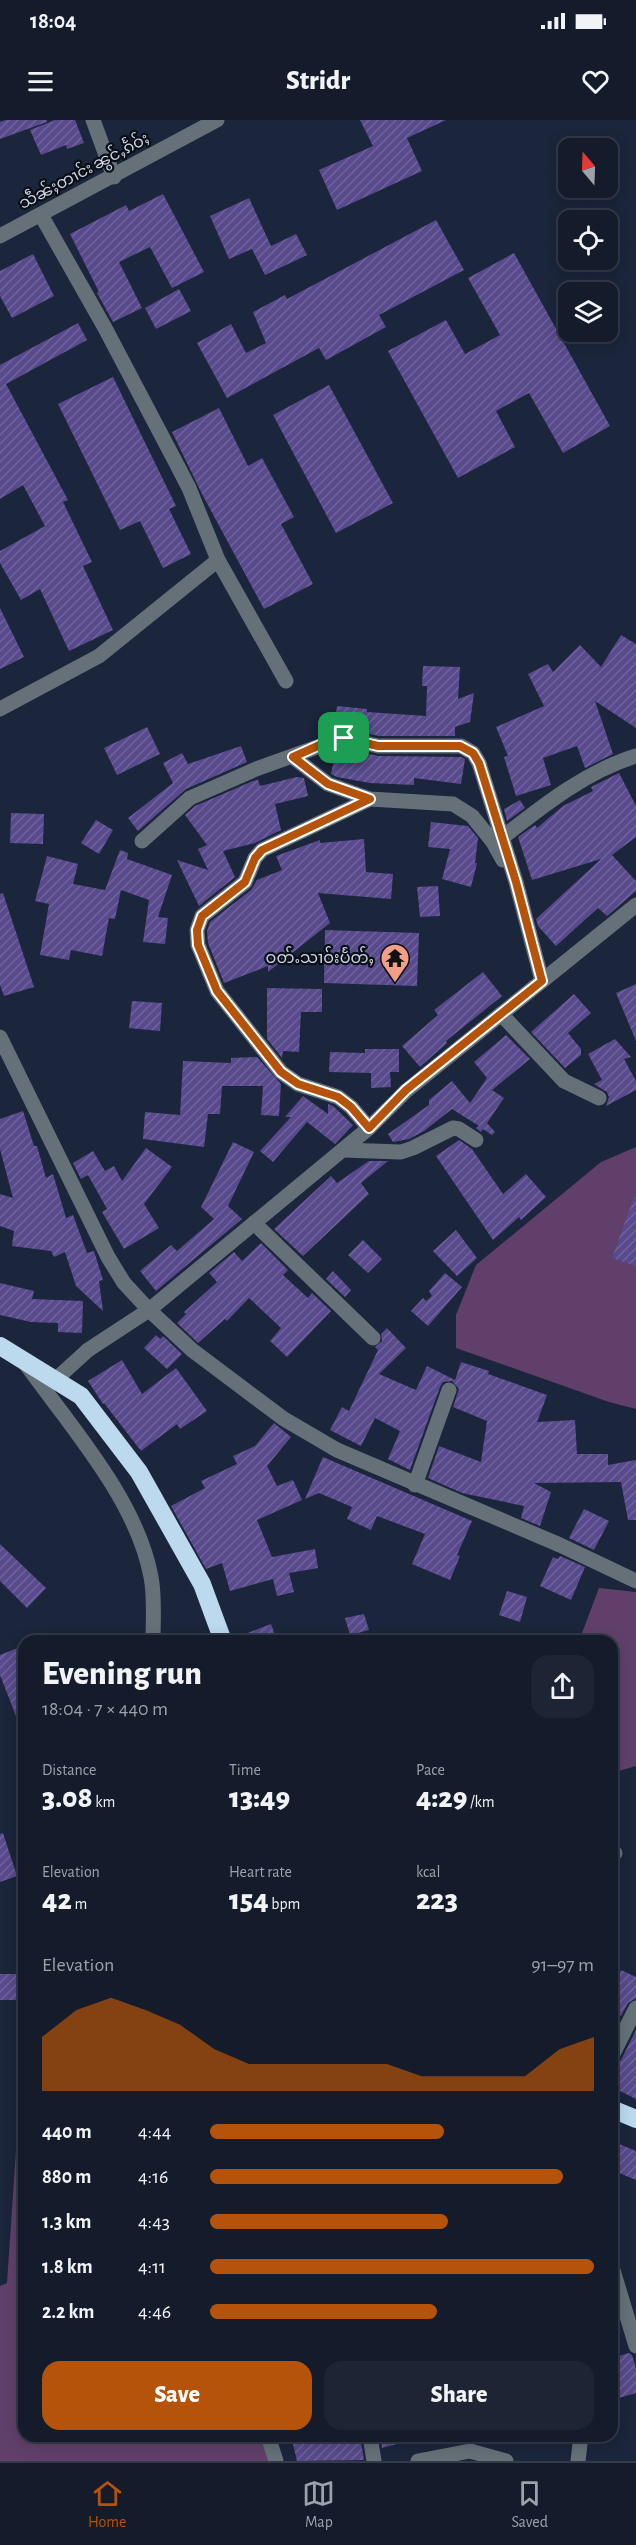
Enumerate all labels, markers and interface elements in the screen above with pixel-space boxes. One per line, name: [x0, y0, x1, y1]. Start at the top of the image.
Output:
text: 18:04: [30, 10, 76, 32]
icon: menu: [24, 65, 57, 98]
icon: heart: [579, 65, 612, 98]
text: Stridr: [286, 67, 350, 94]
street label: သဵၼ်ႈတၢင်း ၼွင်ႇၵႅဝ်ႈ: [15, 126, 154, 216]
north arrow: [558, 138, 618, 198]
map controls: [558, 138, 618, 342]
button: locate: [558, 210, 618, 270]
button: layers: [558, 282, 618, 342]
pin: [318, 712, 369, 763]
icon: arrive: [327, 721, 360, 754]
temple icon: ဝတ်ႉသၢဝ်းပႅတ်ႇ: [379, 942, 411, 984]
place label: ဝတ်ႉသၢဝ်းပႅတ်ႇ: [266, 946, 374, 966]
button: share: [531, 1655, 594, 1718]
text: Evening run: [42, 1658, 202, 1691]
text: 18:04 · 7 × 440 m: [42, 1699, 168, 1719]
text: Distance: [42, 1762, 96, 1778]
text: Time: [229, 1762, 261, 1778]
text: Pace: [416, 1762, 445, 1778]
text: 3.08: [42, 1783, 93, 1813]
text: 13:49: [229, 1783, 290, 1813]
text: 4:29: [416, 1783, 467, 1813]
text: km: [93, 1794, 115, 1810]
text: /km: [467, 1794, 495, 1810]
text: Elevation: [42, 1864, 100, 1880]
text: Heart rate: [229, 1864, 292, 1880]
text: kcal: [416, 1864, 440, 1880]
text: 42: [42, 1885, 72, 1915]
text: 154: [229, 1885, 269, 1915]
text: 223: [416, 1885, 458, 1915]
text: m: [72, 1896, 87, 1912]
text: bpm: [269, 1896, 300, 1912]
text: Elevation: [42, 1955, 114, 1975]
text: 91–97 m: [531, 1955, 594, 1975]
text: 440 m: [42, 2122, 92, 2142]
text: 4:44: [138, 2122, 171, 2142]
text: 880 m: [42, 2167, 91, 2187]
text: 4:16: [138, 2167, 168, 2187]
text: 1.3 km: [42, 2212, 91, 2232]
text: 4:43: [138, 2212, 170, 2232]
text: 1.8 km: [42, 2257, 93, 2277]
text: 4:11: [138, 2257, 166, 2277]
text: 2.2 km: [42, 2302, 94, 2322]
text: 4:46: [138, 2302, 171, 2322]
button: Save: [42, 2361, 312, 2430]
button: Share: [324, 2361, 594, 2430]
tab: Home: [88, 2477, 126, 2532]
tab: Map: [302, 2477, 335, 2532]
tab: Saved: [511, 2477, 548, 2532]

